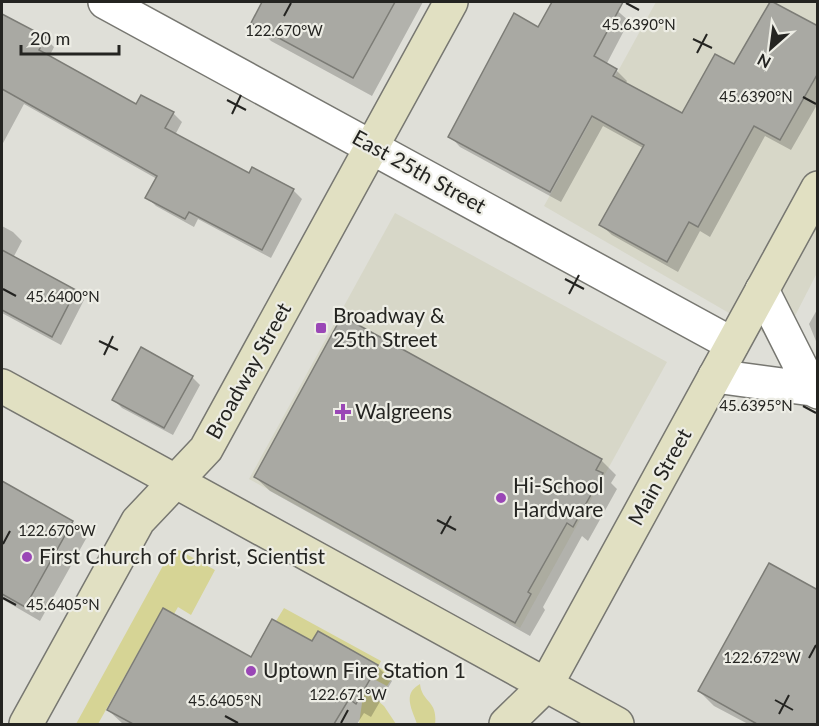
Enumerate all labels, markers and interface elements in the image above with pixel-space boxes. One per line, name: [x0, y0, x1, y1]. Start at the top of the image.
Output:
text: 45.6390°N: [602, 15, 676, 33]
scale bar: [21, 18, 118, 56]
north arrow: [741, 18, 801, 78]
text: 122.670°W: [245, 21, 323, 39]
text: 20 m: [30, 27, 70, 49]
text: N: [754, 50, 774, 73]
text: 45.6390°N: [719, 87, 793, 105]
street label: East 25th Street: [349, 124, 491, 218]
text: 45.6400°N: [26, 287, 100, 305]
street label: Broadway Street: [200, 297, 296, 443]
place label: Broadway & 25th Street: [333, 302, 445, 351]
marker: Broadway & 25th Street: [314, 321, 328, 335]
text: 45.6395°N: [719, 396, 793, 414]
place label: Walgreens: [355, 398, 452, 423]
marker: Walgreens: [336, 405, 350, 419]
street label: Main Street: [622, 423, 696, 529]
place label: Hi-School Hardware: [513, 472, 604, 521]
marker: Hi-School Hardware: [494, 491, 508, 505]
text: 122.670°W: [18, 521, 96, 539]
place label: First Church of Christ, Scientist: [39, 543, 326, 568]
marker: First Church of Christ, Scientist: [20, 550, 34, 564]
text: 45.6405°N: [26, 595, 100, 613]
text: 122.672°W: [723, 648, 801, 666]
place label: Uptown Fire Station 1: [263, 657, 466, 682]
marker: Uptown Fire Station 1: [244, 664, 258, 678]
text: 122.671°W: [309, 685, 387, 703]
text: 45.6405°N: [188, 691, 262, 709]

